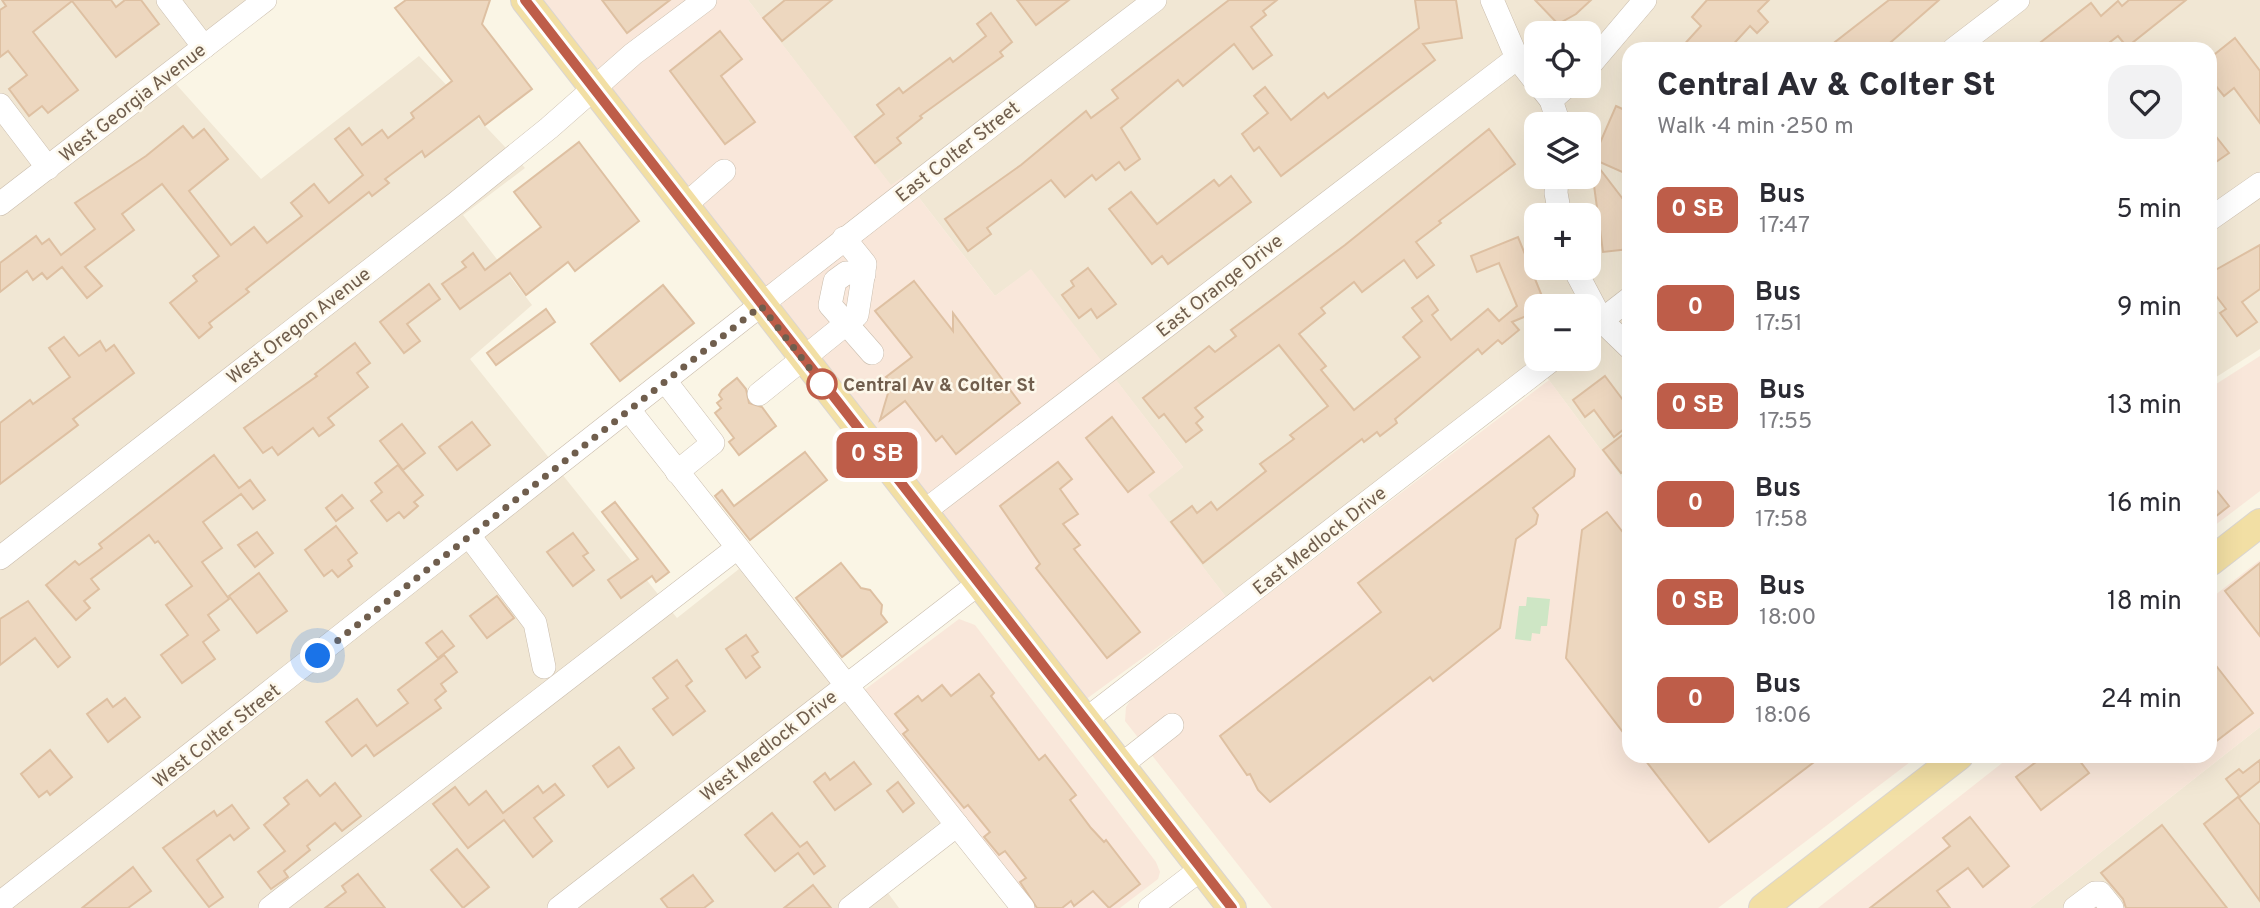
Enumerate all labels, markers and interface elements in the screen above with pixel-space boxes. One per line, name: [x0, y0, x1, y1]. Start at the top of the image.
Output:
map controls: [1524, 21, 1601, 371]
button: locate: [1524, 21, 1601, 98]
street label: West Georgia Avenue: [55, 39, 211, 168]
button: heart: [2108, 65, 2182, 139]
text: Central Av & Colter St: [1657, 66, 1996, 108]
street label: East Colter Street: [891, 97, 1025, 209]
button: layers: [1524, 112, 1601, 189]
text: Walk · 4 min · 250 m: [1657, 113, 1854, 142]
text: Bus: [1759, 179, 1805, 212]
text: 5 min: [2116, 194, 2182, 227]
text: 0 SB: [1671, 195, 1724, 225]
button: +: [1524, 203, 1601, 280]
text: 17:47: [1759, 212, 1810, 241]
street label: East Orange Drive: [1152, 230, 1288, 343]
street label: West Oregon Avenue: [222, 263, 376, 390]
text: Bus: [1755, 277, 1801, 310]
text: 9 min: [2117, 292, 2182, 325]
text: 0: [1688, 293, 1703, 323]
button: −: [1524, 294, 1601, 371]
text: 17:51: [1755, 310, 1803, 339]
marker: Central Av & Colter St: [807, 369, 837, 399]
place label: Central Av & Colter St: [843, 374, 1035, 398]
text: Bus: [1759, 375, 1805, 408]
text: 13 min: [2107, 390, 2182, 423]
text: 0 SB: [1671, 391, 1724, 421]
text: 17:55: [1759, 408, 1812, 437]
line badge: 0 SB: [828, 432, 926, 478]
text: 0 SB: [850, 440, 904, 470]
text: Bus: [1755, 473, 1801, 506]
street label: East Medlock Drive: [1249, 482, 1392, 601]
text: 16 min: [2107, 488, 2182, 521]
text: 0: [1688, 489, 1703, 519]
text: 17:58: [1755, 506, 1808, 535]
text: Bus: [1759, 571, 1805, 604]
text: 18 min: [2107, 586, 2182, 619]
text: 0 SB: [1671, 587, 1724, 617]
text: 18:00: [1759, 604, 1816, 633]
your location: [300, 638, 335, 673]
text: Bus: [1755, 669, 1801, 702]
street label: West Colter Street: [149, 679, 286, 794]
text: 24 min: [2101, 684, 2182, 717]
text: 0: [1688, 685, 1703, 715]
street label: West Medlock Drive: [696, 686, 843, 808]
text: 18:06: [1755, 702, 1811, 731]

